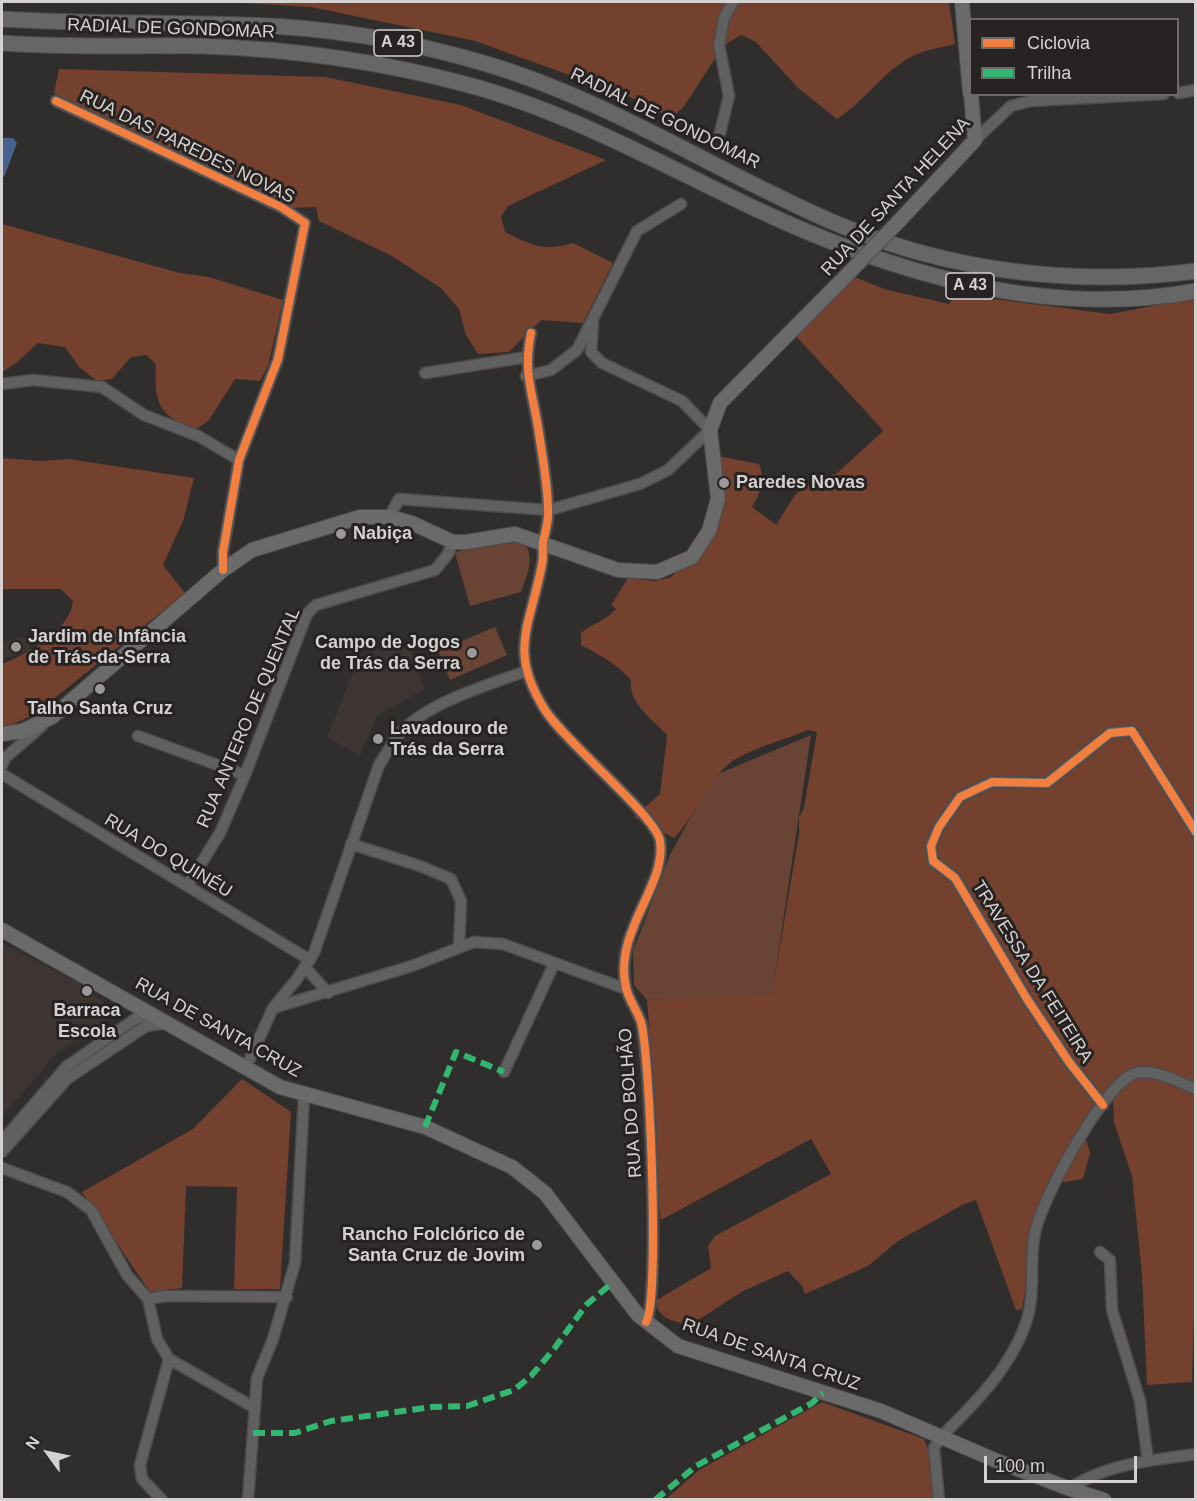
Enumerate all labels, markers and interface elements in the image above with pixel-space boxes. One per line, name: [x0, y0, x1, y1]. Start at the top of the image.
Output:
street label: RADIAL DE GONDOMAR: [67, 15, 275, 43]
legend: [969, 18, 1179, 96]
road number: A 43: [374, 30, 422, 56]
text: Ciclovia: [1027, 33, 1090, 53]
text: Trilha: [1027, 63, 1071, 83]
street label: RADIAL DE GONDOMAR: [567, 64, 763, 174]
street label: RUA DAS PAREDES NOVAS: [76, 85, 298, 209]
street label: RUA DE SANTA HELENA: [817, 113, 975, 281]
road number: A 43: [946, 273, 994, 299]
place label: Paredes Novas: [736, 472, 865, 494]
marker: Paredes Novas: [717, 476, 731, 490]
place label: Nabiça: [353, 523, 412, 545]
marker: Nabiça: [334, 527, 348, 541]
street label: RUA ANTERO DE QUENTAL: [193, 605, 305, 831]
place label: Jardim de Infância de Trás-da-Serra: [28, 626, 186, 668]
place label: Campo de Jogos de Trás da Serra: [315, 632, 460, 674]
marker: Jardim de Infância de Trás-da-Serra: [9, 640, 23, 654]
marker: Campo de Jogos de Trás da Serra: [465, 646, 479, 660]
marker: Talho Santa Cruz: [93, 682, 107, 696]
place label: Talho Santa Cruz: [27, 698, 173, 720]
place label: Lavadouro de Trás da Serra: [390, 718, 508, 760]
marker: Lavadouro de Trás da Serra: [371, 732, 385, 746]
street label: RUA DO QUINÉU: [100, 809, 236, 903]
street label: TRAVESSA DA FEITEIRA: [967, 877, 1097, 1067]
street label: RUA DE SANTA CRUZ: [131, 973, 305, 1083]
marker: Barraca Escola: [80, 984, 94, 998]
place label: Barraca Escola: [53, 1000, 121, 1042]
street label: RUA DO BOLHÃO: [615, 1027, 647, 1179]
place label: Rancho Folclórico de Santa Cruz de Jovim: [342, 1224, 525, 1266]
marker: Rancho Folclórico de Santa Cruz de Jovim: [530, 1238, 544, 1252]
street label: RUA DE SANTA CRUZ: [679, 1314, 863, 1396]
north arrow: [18, 1423, 78, 1483]
text: N: [22, 1433, 43, 1452]
scale bar: [987, 1444, 1140, 1482]
text: 100 m: [995, 1456, 1045, 1476]

